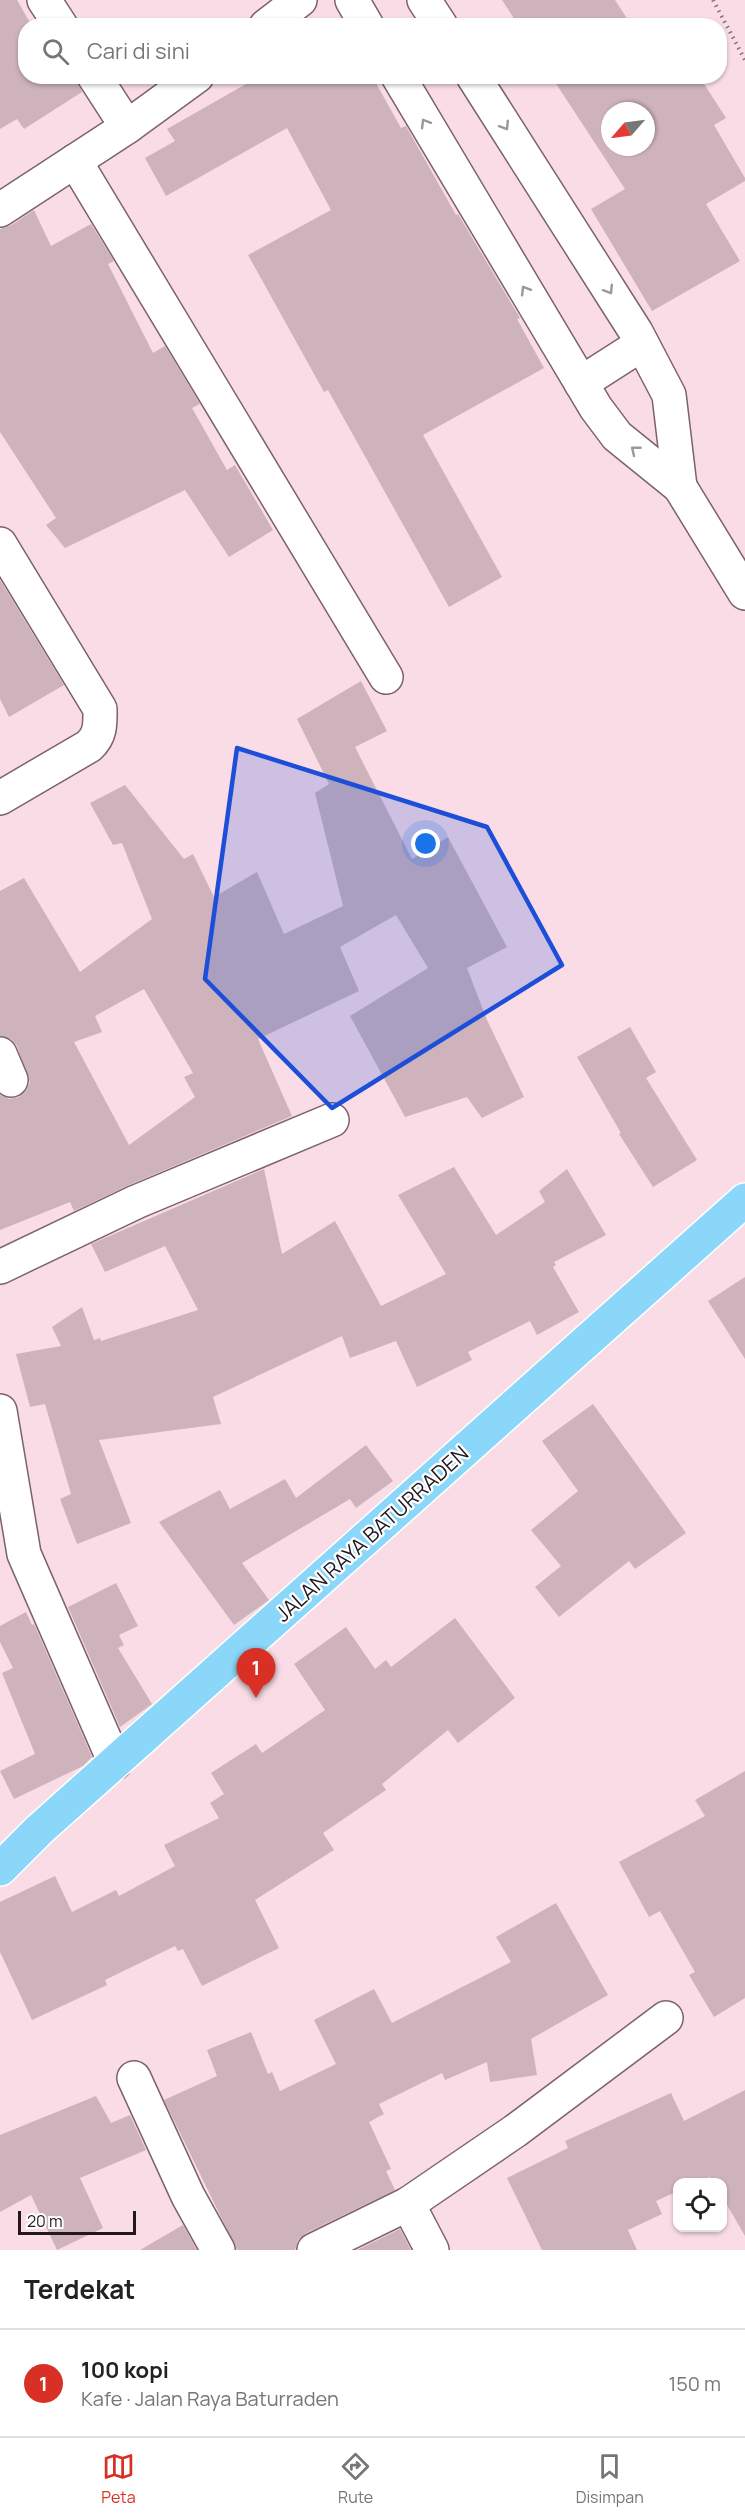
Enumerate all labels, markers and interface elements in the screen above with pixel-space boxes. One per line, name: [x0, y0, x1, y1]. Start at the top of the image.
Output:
search box: [18, 18, 727, 84]
icon: search: [39, 35, 72, 68]
text: Cari di sini: [87, 36, 190, 66]
north arrow: [601, 102, 655, 156]
one-way arrow: [421, 119, 433, 129]
one-way arrow: [497, 120, 509, 130]
one-way arrow: [602, 284, 614, 294]
one-way arrow: [521, 286, 533, 296]
one-way arrow: [631, 446, 642, 457]
your location: [411, 829, 440, 858]
street label: JALAN RAYA BATURRADEN: [269, 1439, 474, 1628]
pin: 1: [236, 1648, 276, 1698]
map controls: [673, 2178, 727, 2232]
button: locate: [673, 2178, 727, 2232]
scale bar: [18, 2208, 136, 2236]
text: 20 m: [27, 2210, 63, 2232]
text: Terdekat: [24, 2271, 135, 2307]
text: 100 kopi: [81, 2355, 169, 2385]
text: 1: [39, 2370, 48, 2397]
text: 150 m: [668, 2370, 721, 2397]
text: Kafe · Jalan Raya Baturraden: [81, 2385, 339, 2412]
tab: Peta: [101, 2450, 136, 2508]
tab: Rute: [338, 2450, 373, 2508]
tab: Disimpan: [576, 2450, 644, 2508]

